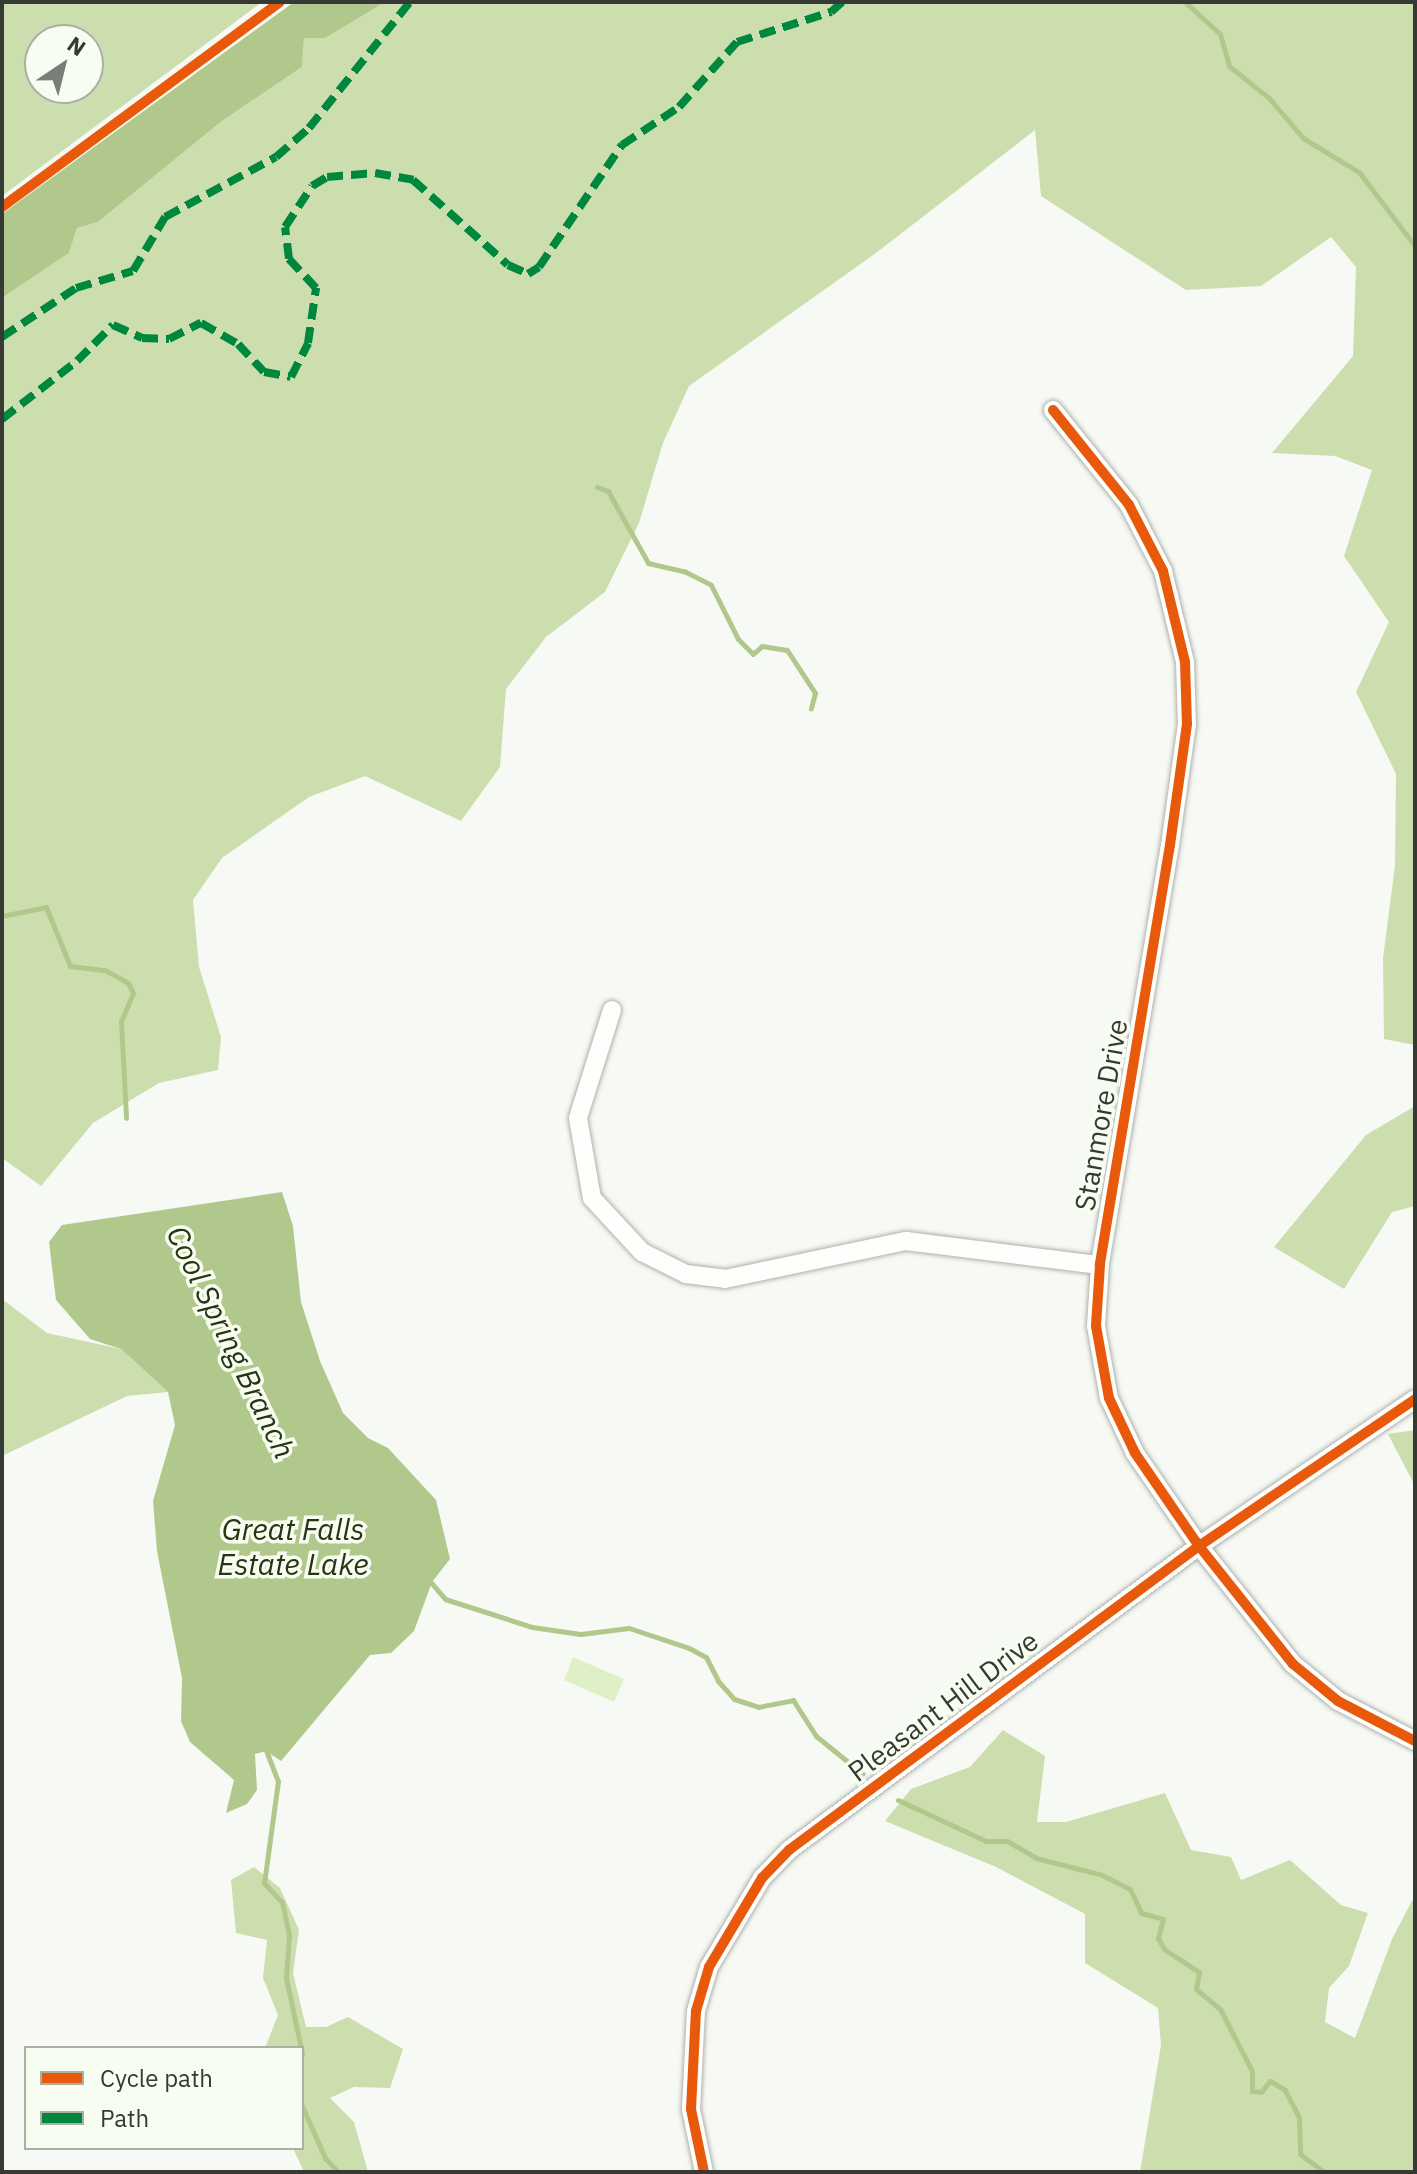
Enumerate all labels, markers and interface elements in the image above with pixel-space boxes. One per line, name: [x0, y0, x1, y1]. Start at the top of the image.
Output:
north arrow: [24, 24, 104, 104]
text: N: [62, 29, 92, 62]
street label: Stanmore Drive: [1068, 1016, 1134, 1214]
water label: Cool Spring Branch: [159, 1220, 303, 1464]
water label: Great Falls Estate Lake: [217, 1511, 369, 1582]
street label: Pleasant Hill Drive: [841, 1624, 1045, 1788]
legend: [24, 2046, 304, 2150]
text: Cycle path: [100, 2062, 213, 2094]
text: Path: [100, 2102, 149, 2134]

